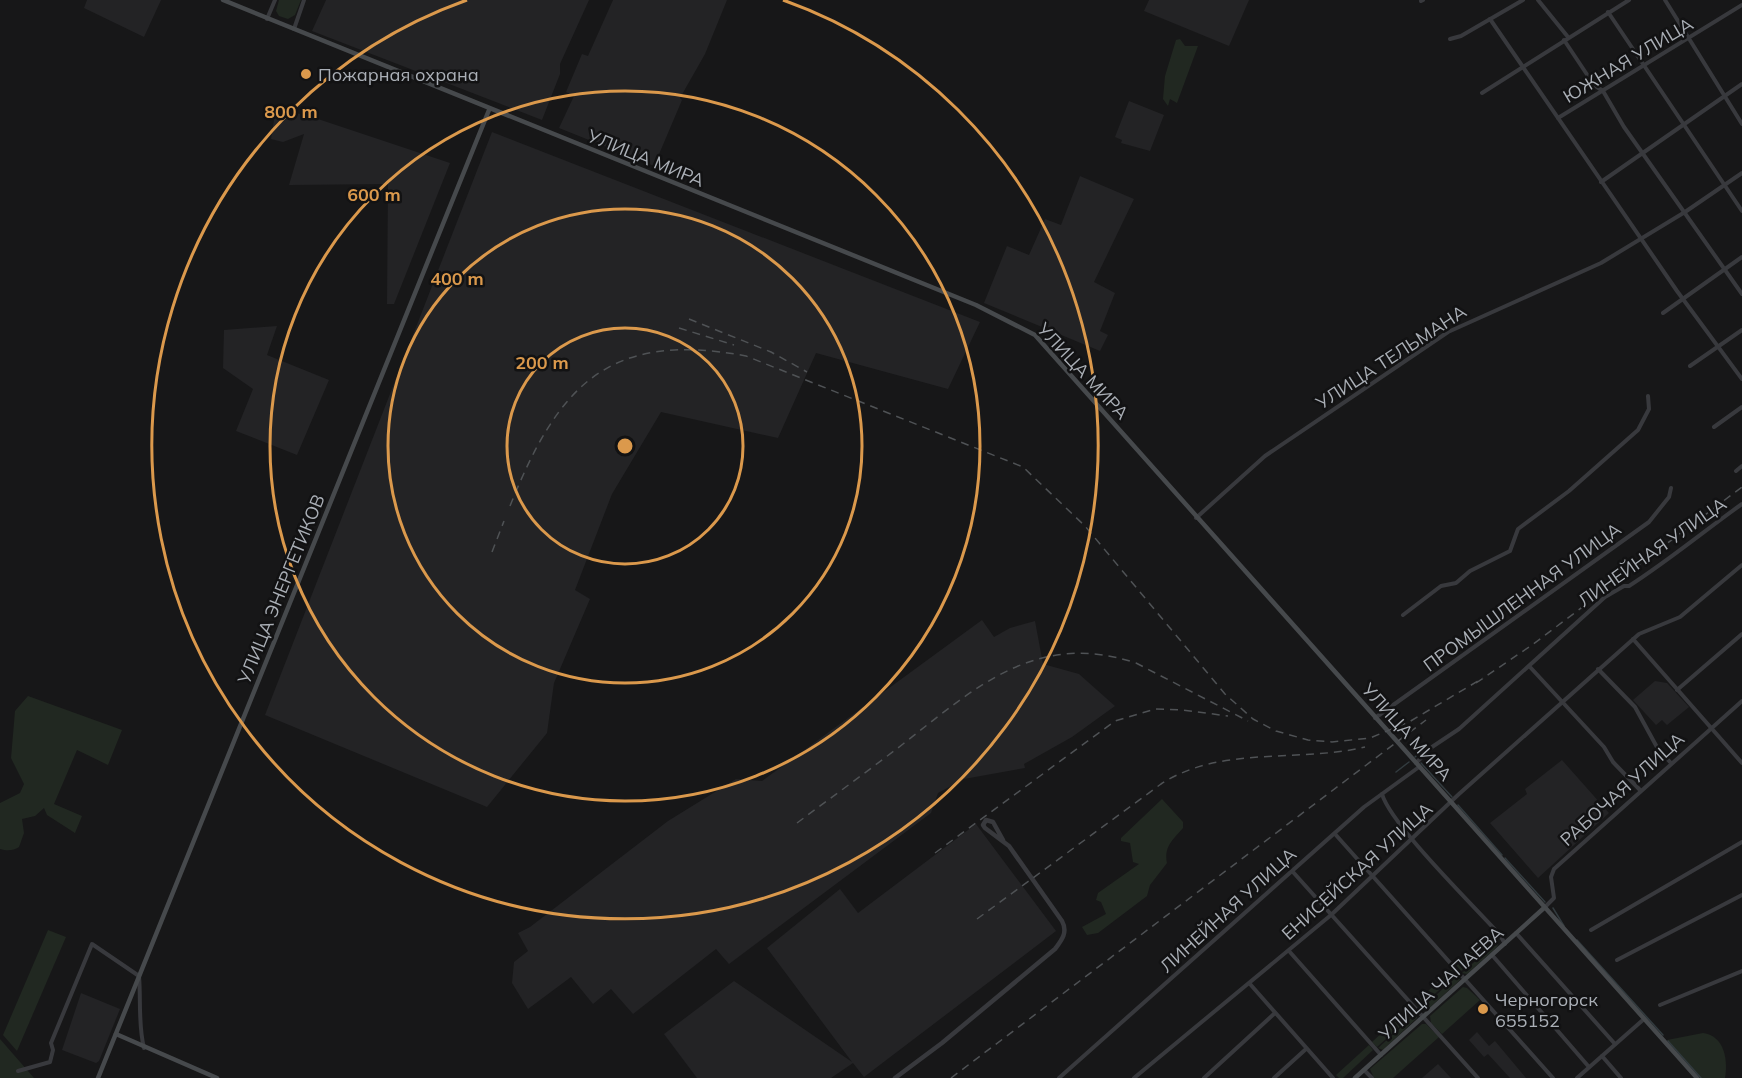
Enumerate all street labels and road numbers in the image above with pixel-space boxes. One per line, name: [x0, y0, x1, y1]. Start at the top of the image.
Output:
street label: ЮЖНАЯ УЛИЦА: [1559, 12, 1697, 108]
street label: УЛИЦА МИРА: [583, 124, 708, 192]
street label: УЛИЦА ТЕЛЬМАНА: [1311, 300, 1470, 415]
street label: УЛИЦА МИРА: [1032, 317, 1134, 424]
street label: УЛИЦА ЭНЕРГЕТИКОВ: [232, 491, 330, 688]
street label: ЛИНЕЙНАЯ УЛИЦА: [1573, 492, 1731, 612]
street label: ПРОМЫШЛЕННАЯ УЛИЦА: [1419, 518, 1625, 676]
street label: УЛИЦА МИРА: [1356, 677, 1457, 786]
street label: РАБОЧАЯ УЛИЦА: [1555, 727, 1689, 851]
street label: ЕНИСЕЙСКАЯ УЛИЦА: [1277, 797, 1437, 945]
street label: ЛИНЕЙНАЯ УЛИЦА: [1155, 843, 1301, 977]
street label: УЛИЦА ЧАПАЕВА: [1373, 921, 1508, 1046]

